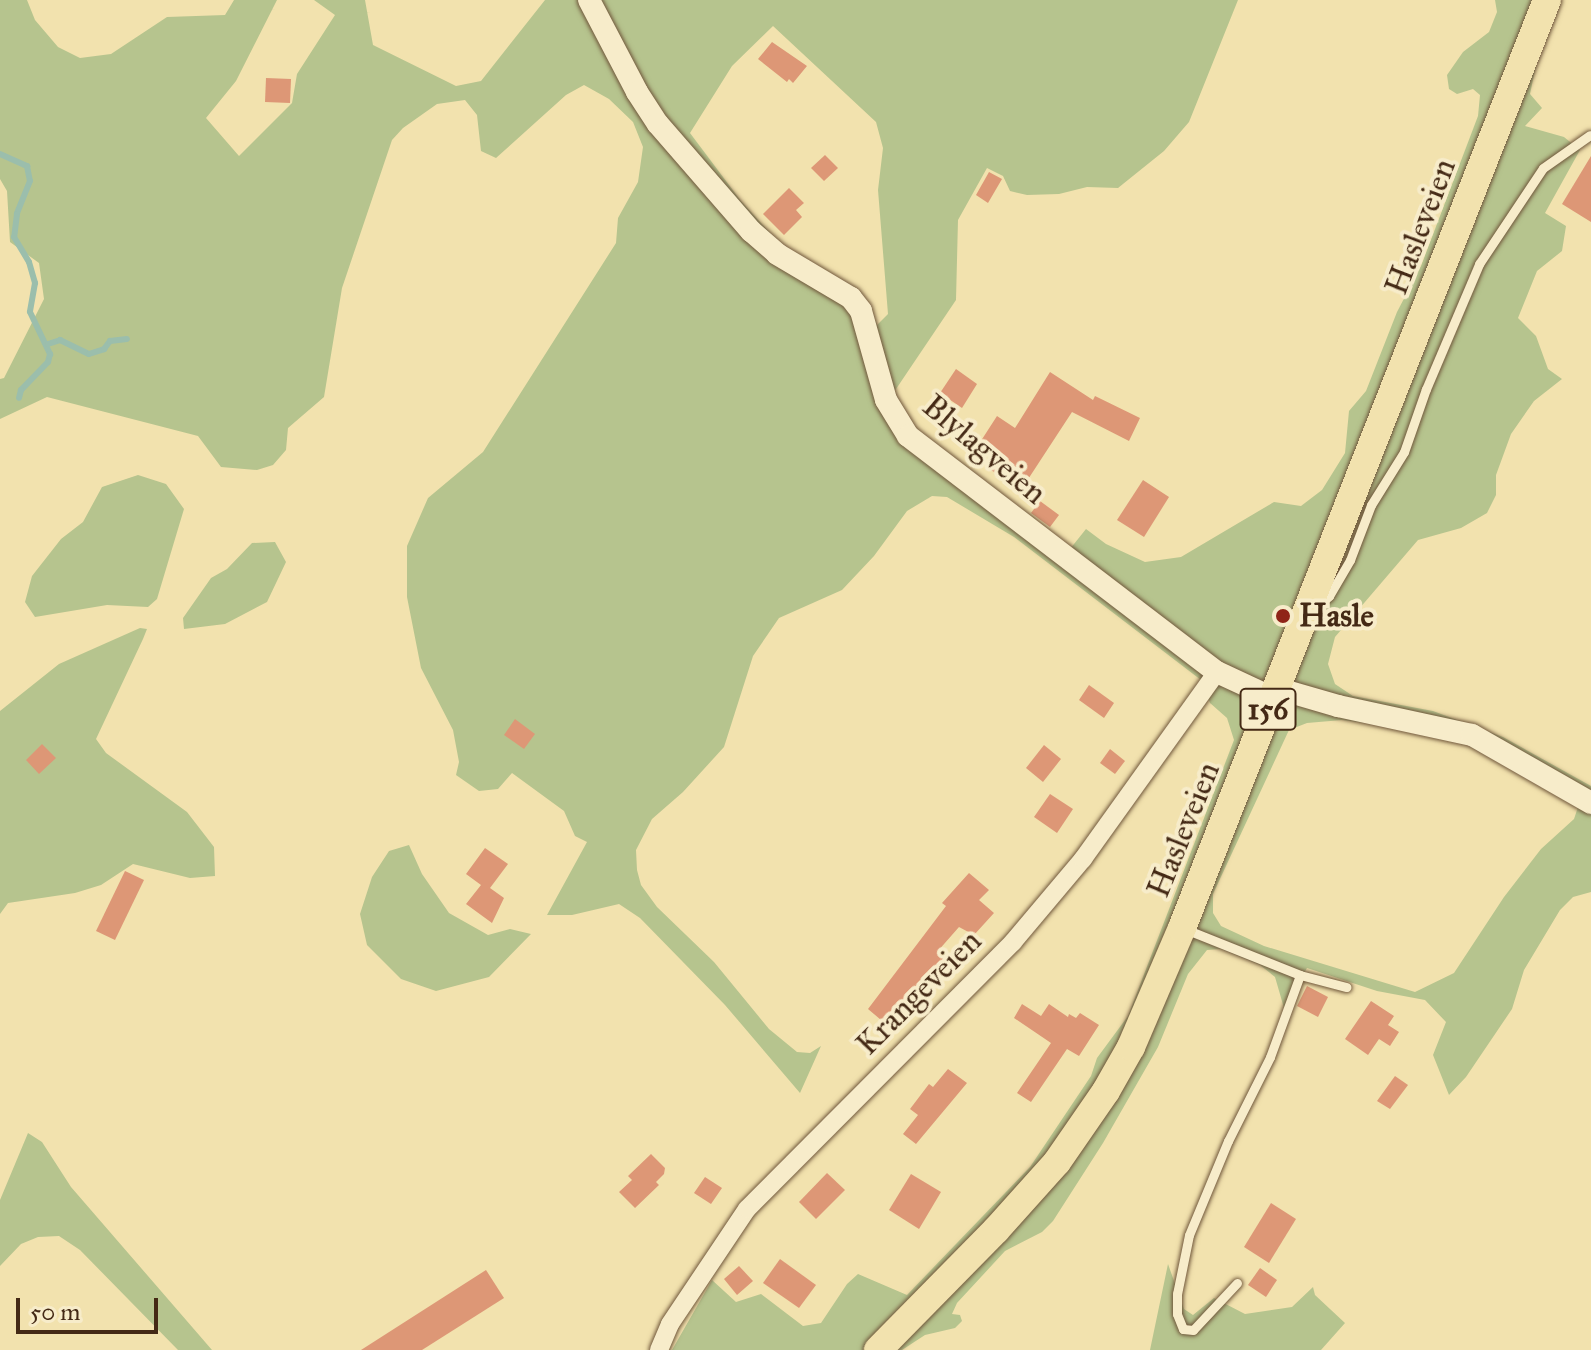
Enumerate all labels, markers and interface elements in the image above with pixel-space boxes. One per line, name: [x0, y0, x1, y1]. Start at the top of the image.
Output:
street label: Hasleveien: [1378, 154, 1464, 300]
street label: Blylagveien: [914, 387, 1054, 513]
place label: Hasle: [1299, 597, 1374, 635]
marker: Hasle: [1274, 607, 1292, 625]
road number: 156: [1238, 683, 1298, 735]
street label: Hasleveien: [1140, 757, 1228, 903]
street label: Krangeveien: [848, 922, 990, 1064]
scale bar: [20, 1282, 162, 1332]
text: 50 m: [30, 1297, 80, 1327]

